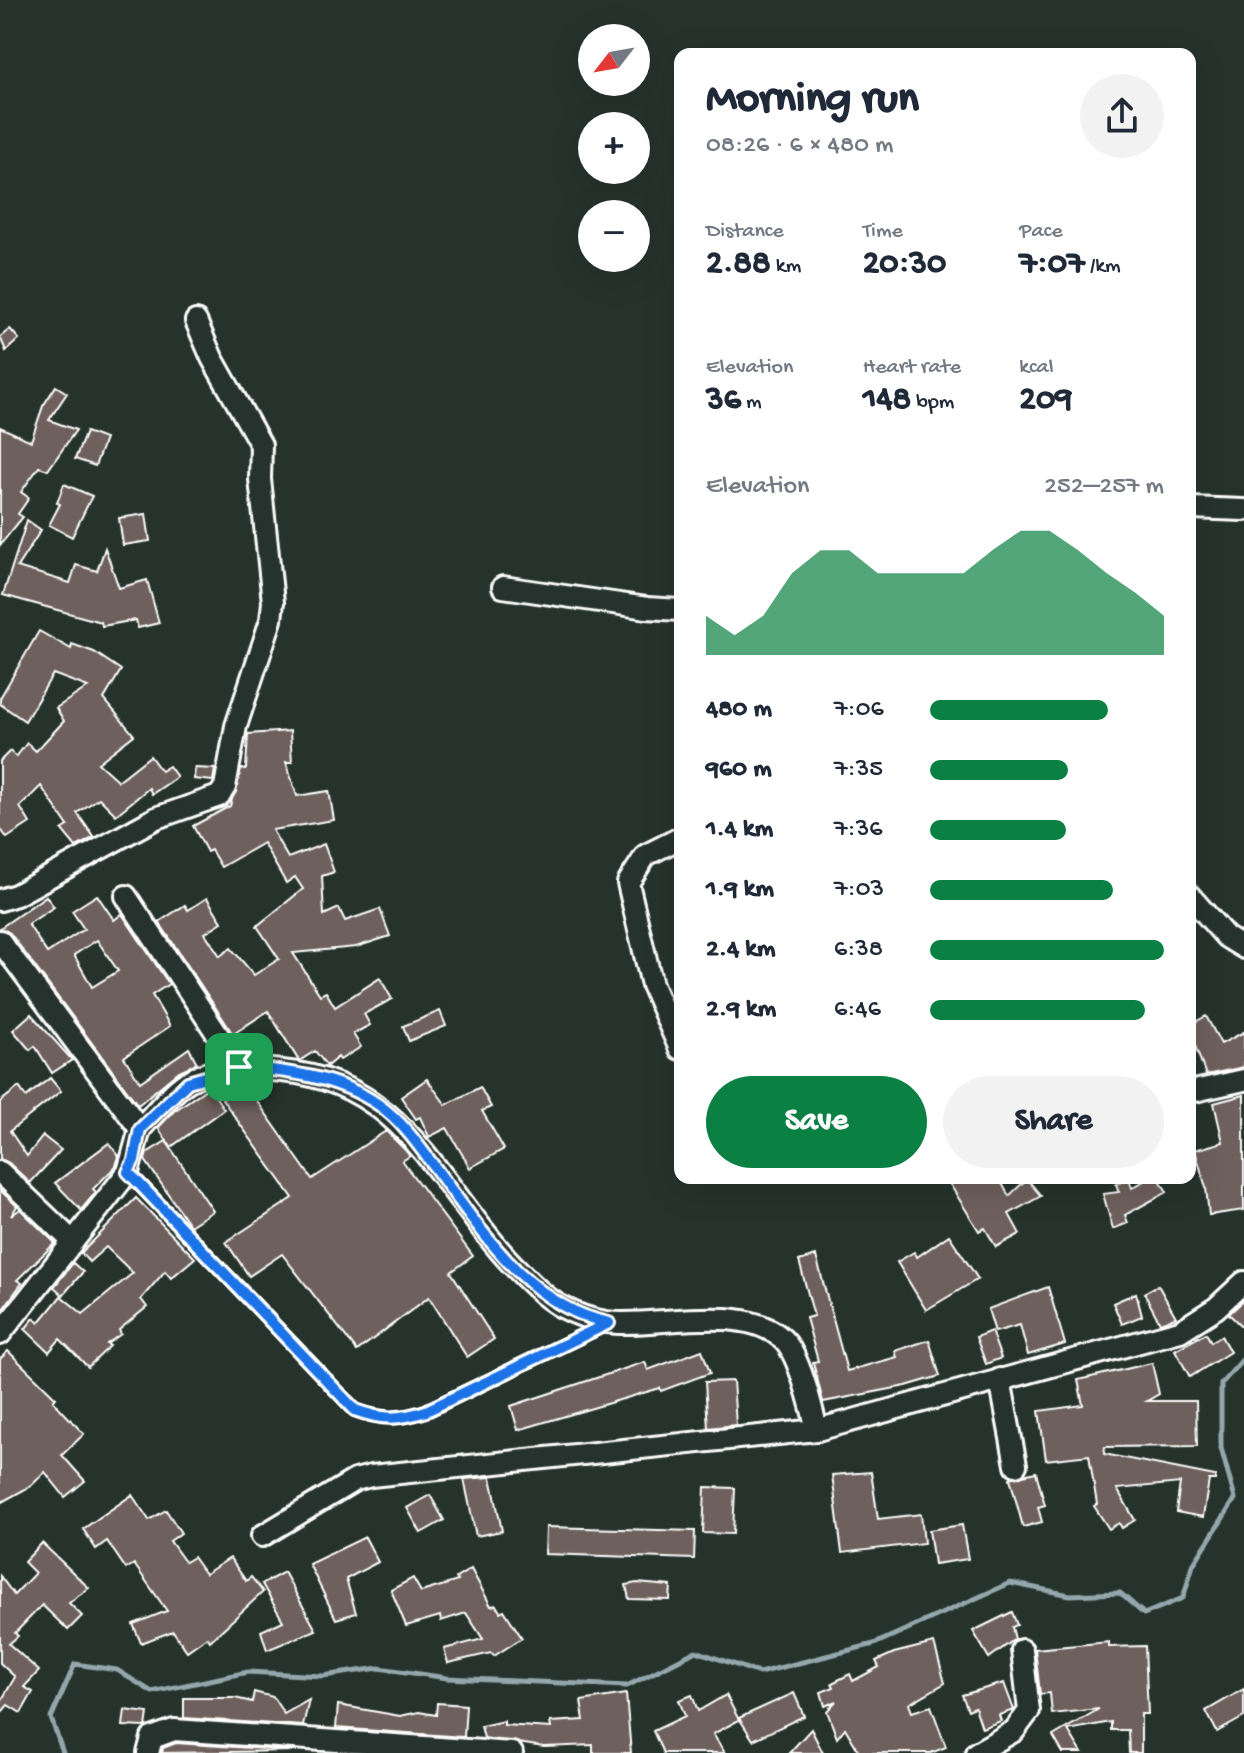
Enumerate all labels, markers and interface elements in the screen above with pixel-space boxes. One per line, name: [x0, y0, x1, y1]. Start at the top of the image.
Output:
north arrow: [578, 24, 650, 96]
map controls: [578, 24, 650, 272]
button: share: [1080, 74, 1164, 158]
text: Morning run: [706, 75, 919, 127]
button: +: [578, 112, 650, 184]
text: 08:26 · 6 × 480 m: [706, 131, 894, 162]
button: −: [578, 200, 650, 272]
text: Distance: [706, 219, 784, 245]
text: Time: [863, 219, 903, 245]
text: Pace: [1019, 219, 1063, 245]
text: 2.88: [706, 245, 771, 285]
text: 20:30: [863, 245, 946, 285]
text: 7:07: [1019, 245, 1085, 285]
text: km: [771, 254, 801, 280]
text: /km: [1085, 254, 1121, 280]
text: Elevation: [706, 355, 793, 381]
text: Heart rate: [863, 355, 961, 381]
text: kcal: [1019, 355, 1054, 381]
text: 36: [706, 381, 741, 421]
text: 148: [863, 381, 911, 421]
text: 209: [1019, 381, 1072, 421]
text: m: [741, 390, 762, 416]
text: bpm: [911, 390, 954, 416]
text: Elevation: [706, 472, 809, 503]
text: 252–257 m: [1044, 472, 1164, 503]
text: 480 m: [706, 695, 772, 726]
text: 7:06: [834, 695, 884, 726]
text: 960 m: [706, 755, 772, 786]
text: 7:35: [834, 755, 883, 786]
text: 1.4 km: [706, 815, 773, 846]
text: 7:36: [834, 815, 882, 846]
text: 1.9 km: [706, 875, 774, 906]
text: 7:03: [834, 875, 884, 906]
text: 2.4 km: [706, 935, 775, 966]
text: 6:38: [834, 935, 883, 966]
text: 2.9 km: [706, 995, 776, 1026]
text: 6:46: [834, 995, 881, 1026]
pin: [205, 1033, 273, 1101]
icon: arrive: [217, 1045, 261, 1089]
button: Save: [706, 1076, 927, 1168]
button: Share: [943, 1076, 1164, 1168]

